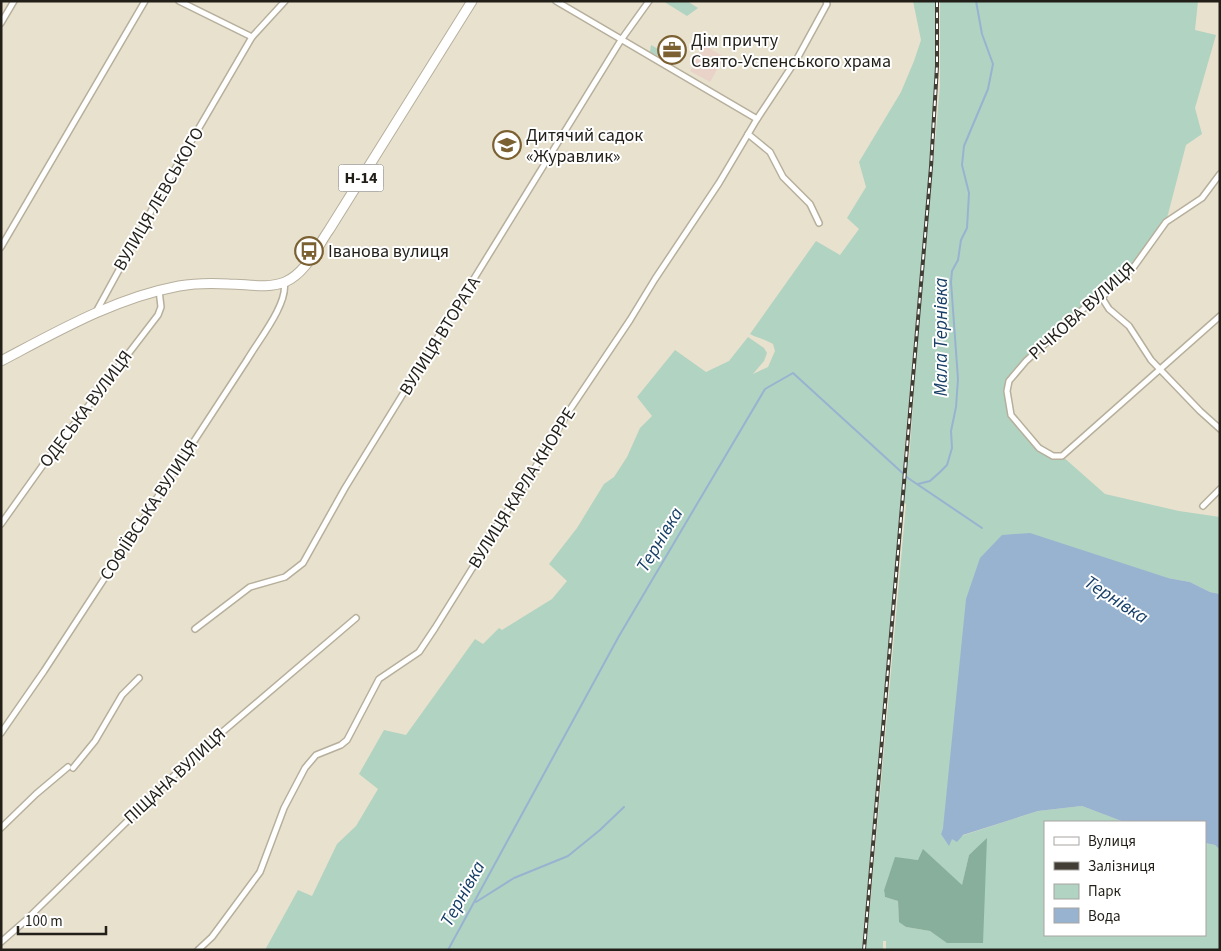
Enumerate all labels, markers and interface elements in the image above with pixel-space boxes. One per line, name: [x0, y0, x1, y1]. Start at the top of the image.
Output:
place label: Дім причту Свято-Успенського храма: [691, 28, 891, 74]
office icon: Дім причту Свято-Успенського храма: [657, 35, 687, 65]
street label: ВУЛИЦЯ ЛЕВСЬКОГО: [108, 123, 210, 275]
place label: Дитячий садок «Журавлик»: [526, 123, 643, 169]
school or university icon: Дитячий садок «Журавлик»: [492, 130, 522, 160]
road number: Н-14: [338, 164, 384, 192]
bus stop icon: Іванова вулиця: [294, 236, 324, 266]
place label: Іванова вулиця: [328, 239, 449, 264]
street label: РІЧКОВА ВУЛИЦЯ: [1023, 256, 1141, 366]
street label: ВУЛИЦЯ ВТОРАТА: [393, 272, 487, 400]
water label: Мала Тернівка: [928, 277, 955, 397]
street label: ОДЕСЬКА ВУЛИЦЯ: [34, 345, 138, 473]
street label: ВУЛИЦЯ КАРЛА КНОРРЕ: [462, 403, 582, 573]
street label: СОФІЇВСЬКА ВУЛИЦЯ: [94, 435, 204, 585]
water label: Тернівка: [630, 502, 690, 578]
water label: Тернівка: [1079, 569, 1153, 631]
street label: ПІЩАНА ВУЛИЦЯ: [119, 722, 231, 830]
legend: [1044, 821, 1206, 936]
text: Вулиця: [1088, 831, 1136, 852]
water label: Тернівка: [434, 856, 492, 932]
text: Залізниця: [1088, 856, 1155, 877]
text: Парк: [1088, 881, 1122, 902]
scale bar: [18, 904, 105, 936]
text: Вода: [1088, 906, 1121, 927]
text: 100 m: [25, 911, 63, 932]

